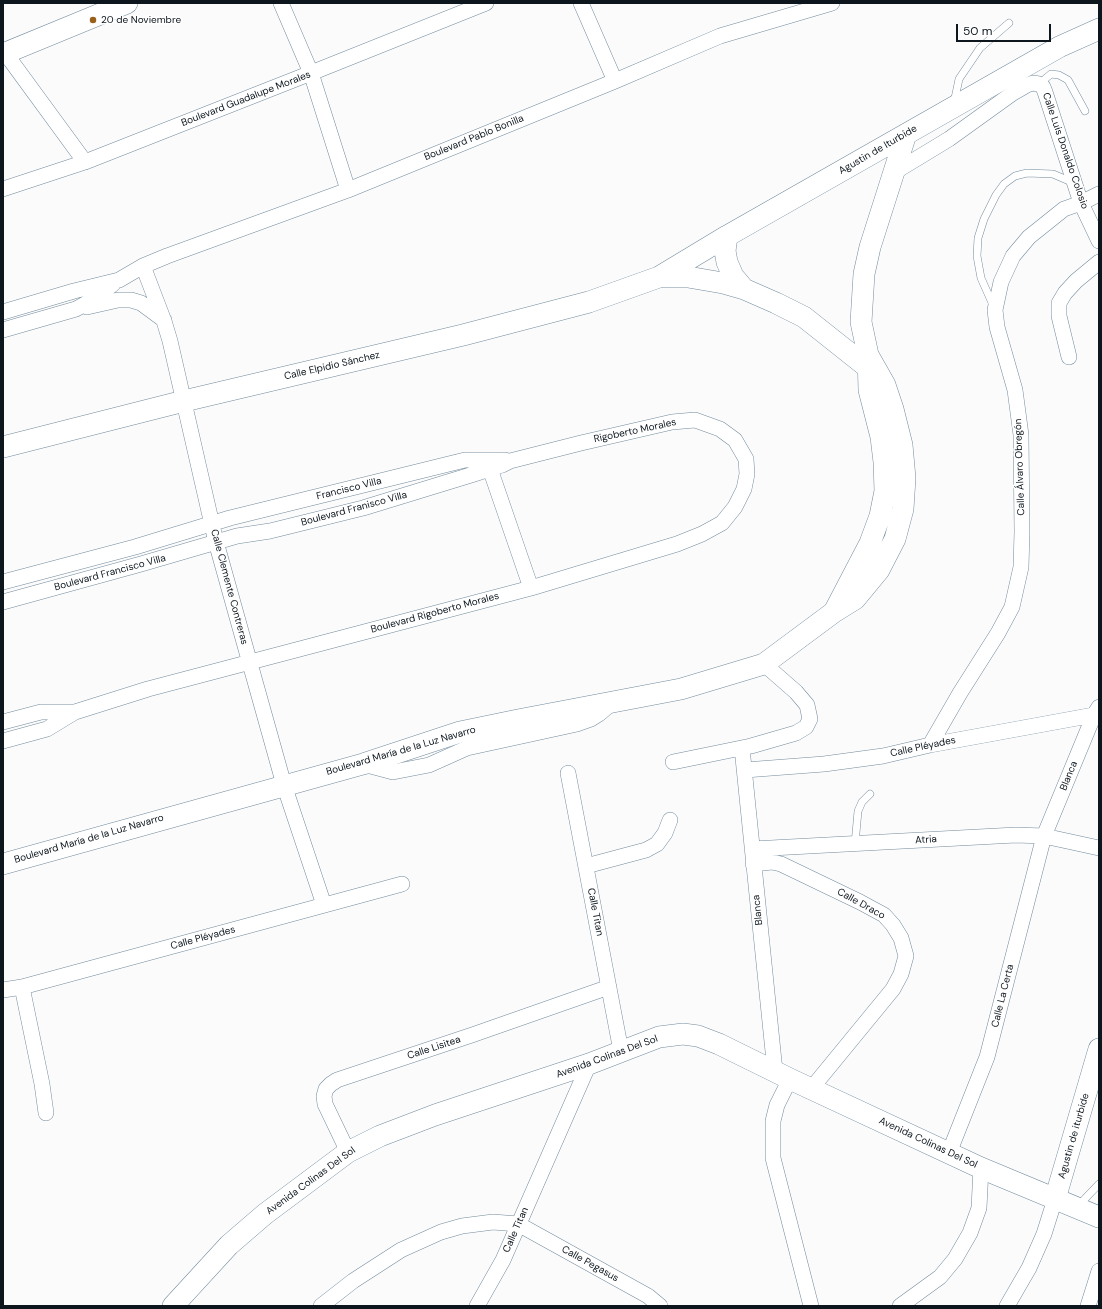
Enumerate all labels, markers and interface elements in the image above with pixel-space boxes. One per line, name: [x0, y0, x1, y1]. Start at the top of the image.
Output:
place label: 20 de Noviembre: [101, 14, 181, 26]
marker: 20 de Noviembre: [88, 15, 98, 25]
scale bar: [958, 16, 1053, 42]
text: 50 m: [963, 23, 992, 39]
street label: Boulevard Guadalupe Morales: [180, 69, 312, 129]
street label: Calle Luis Donaldo Colosio: [1039, 91, 1091, 211]
street label: Boulevard Pablo Bonilla: [422, 113, 526, 163]
street label: Agustin de Iturbide: [837, 123, 919, 177]
street label: Calle Elpidio Sánchez: [283, 349, 381, 383]
street label: Rigoberto Morales: [593, 416, 677, 446]
street label: Calle Álvaro Obregón: [1012, 418, 1028, 516]
street label: Francisco Villa: [315, 475, 383, 503]
street label: Boulevard Franisco Villa: [300, 489, 408, 529]
street label: Calle Clemente Contreras: [208, 528, 250, 646]
street label: Boulevard Francisco Villa: [53, 552, 167, 594]
street label: Boulevard Rigoberto Morales: [370, 590, 500, 636]
street label: Boulevard María de la Luz Navarro: [325, 724, 477, 778]
street label: Calle Pléyades: [889, 734, 957, 760]
street label: Blanca: [1058, 760, 1080, 792]
street label: Boulevard María de la Luz Navarro: [13, 812, 165, 866]
street label: Atria: [915, 833, 937, 847]
street label: Calle Draco: [835, 886, 887, 922]
street label: Calle Titan: [584, 887, 606, 937]
street label: Blanca: [750, 894, 766, 926]
street label: Calle Pléyades: [169, 924, 237, 952]
street label: Calle La Certa: [989, 963, 1017, 1029]
street label: Avenida Colinas Del Sol: [555, 1033, 659, 1081]
street label: Calle Lisitea: [406, 1034, 462, 1062]
street label: Agustin de iturbide: [1056, 1092, 1092, 1180]
street label: Avenida Colinas Del Sol: [877, 1115, 979, 1171]
street label: Avenida Colinas Del Sol: [264, 1145, 358, 1217]
street label: Calle Titan: [501, 1205, 531, 1255]
street label: Calle Pegasus: [559, 1243, 621, 1285]

